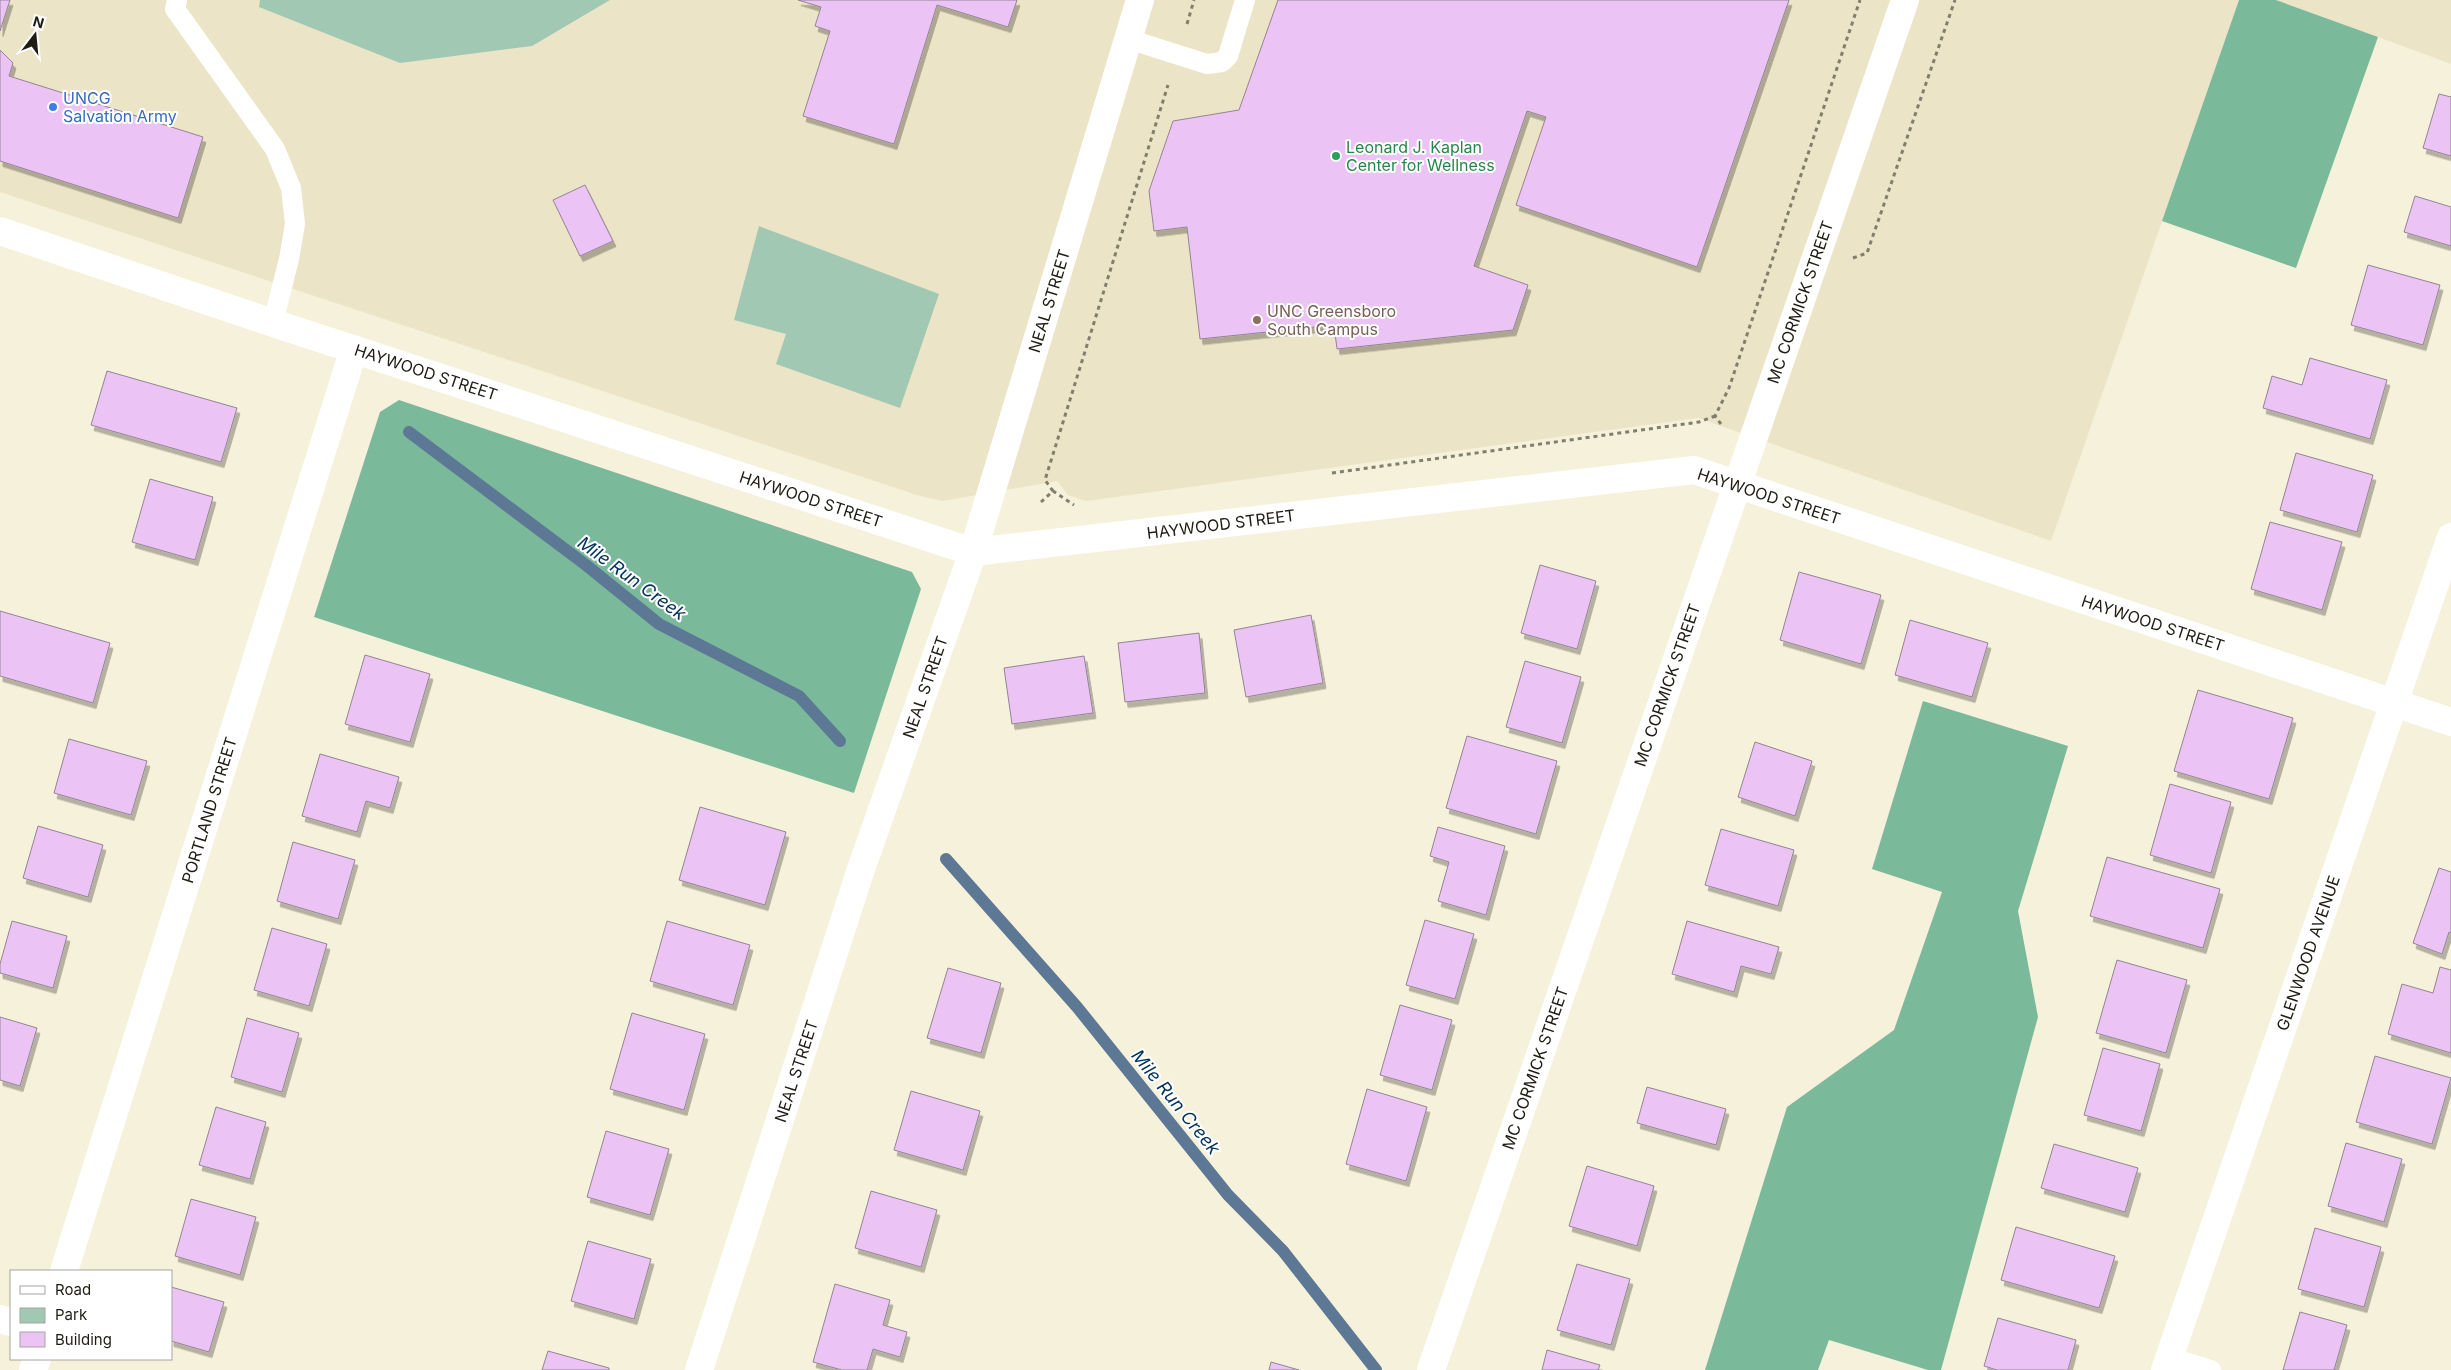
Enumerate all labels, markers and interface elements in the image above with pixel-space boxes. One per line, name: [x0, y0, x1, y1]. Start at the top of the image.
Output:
north arrow: [10, 10, 60, 60]
text: N: [31, 12, 46, 32]
place label: UNCG Salvation Army: [63, 88, 177, 126]
marker: UNCG Salvation Army: [47, 101, 59, 113]
place label: Leonard J. Kaplan Center for Wellness: [1346, 137, 1495, 175]
marker: Leonard J. Kaplan Center for Wellness: [1330, 150, 1342, 162]
street label: MC CORMICK STREET: [1763, 218, 1837, 386]
street label: NEAL STREET: [1024, 247, 1074, 355]
place label: UNC Greensboro South Campus: [1267, 301, 1396, 339]
marker: UNC Greensboro South Campus: [1251, 314, 1263, 326]
street label: HAYWOOD STREET: [352, 339, 500, 405]
street label: HAYWOOD STREET: [1695, 463, 1843, 529]
street label: HAYWOOD STREET: [737, 466, 885, 532]
street label: HAYWOOD STREET: [1146, 505, 1296, 543]
water label: Mile Run Creek: [574, 532, 691, 625]
street label: HAYWOOD STREET: [2079, 590, 2227, 656]
street label: MC CORMICK STREET: [1630, 601, 1704, 769]
street label: NEAL STREET: [898, 633, 952, 741]
street label: PORTLAND STREET: [177, 735, 241, 885]
street label: GLENWOOD AVENUE: [2272, 873, 2344, 1033]
street label: MC CORMICK STREET: [1498, 984, 1572, 1152]
street label: NEAL STREET: [770, 1017, 822, 1125]
water label: Mile Run Creek: [1127, 1045, 1225, 1159]
legend: [10, 1270, 172, 1360]
text: Road: [55, 1280, 91, 1299]
text: Park: [55, 1305, 88, 1324]
text: Building: [55, 1330, 112, 1349]

